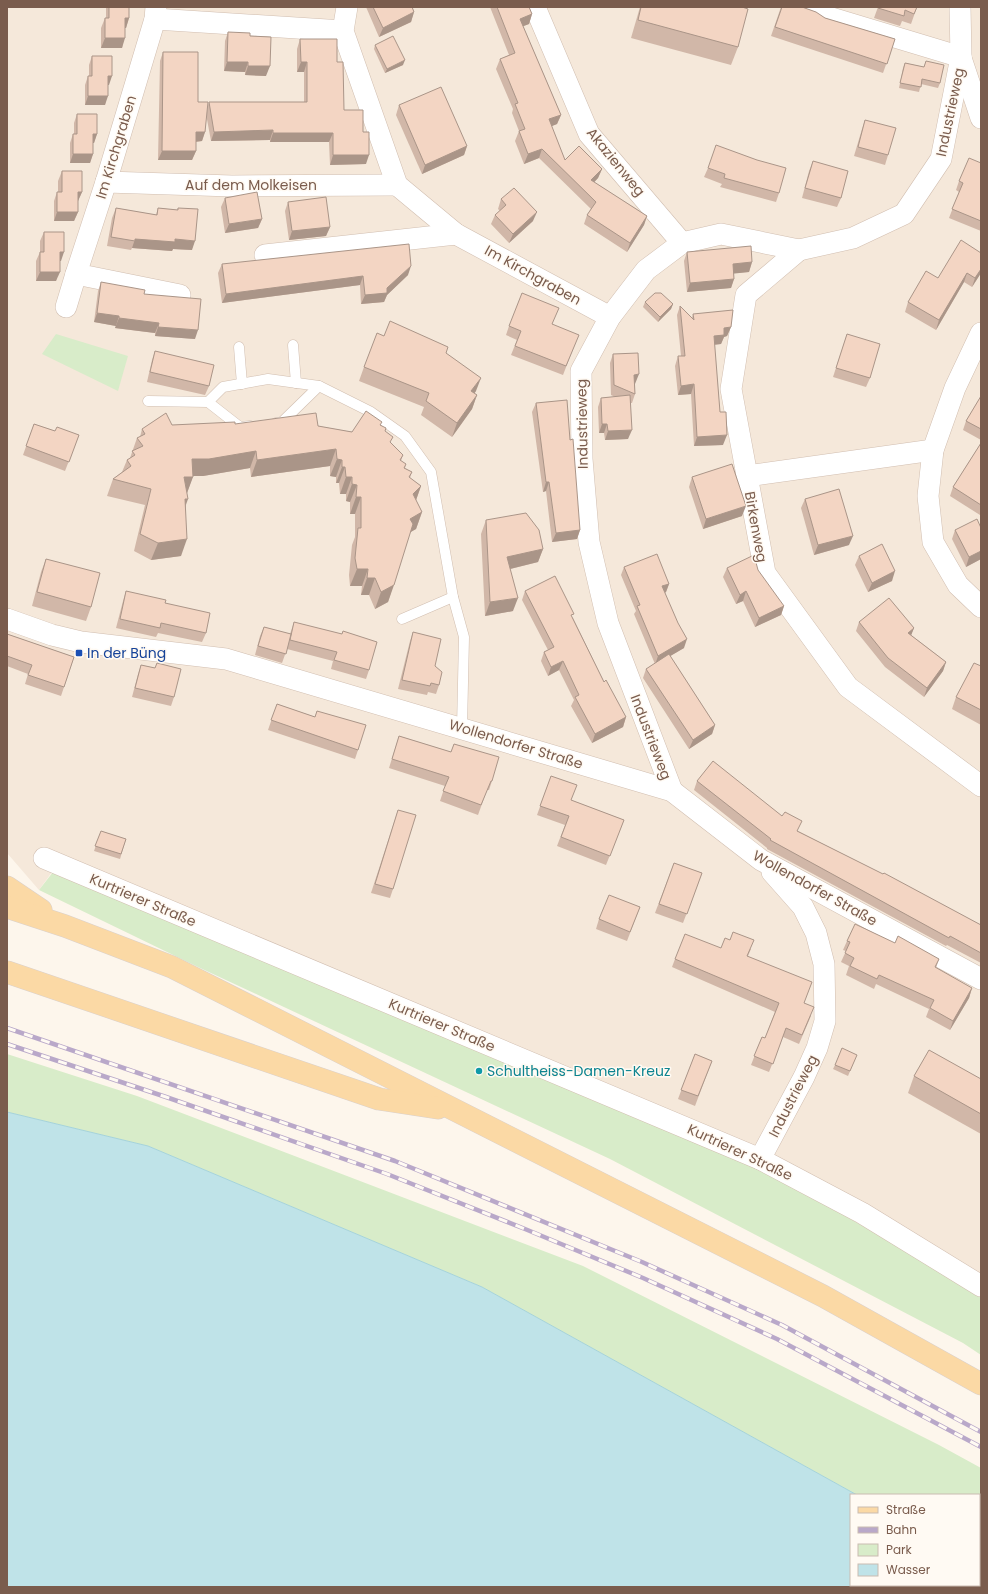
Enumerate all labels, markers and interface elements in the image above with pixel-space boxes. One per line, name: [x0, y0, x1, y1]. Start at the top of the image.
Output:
street label: Industrieweg: [931, 66, 969, 158]
street label: Im Kirchgraben: [91, 93, 141, 201]
street label: Akazienweg: [582, 123, 650, 201]
street label: Auf dem Molkeisen: [185, 175, 317, 195]
street label: Im Kirchgraben: [481, 240, 585, 310]
street label: Industrieweg: [571, 379, 593, 469]
street label: Birkenweg: [740, 490, 772, 564]
place label: In der Büng: [87, 643, 166, 663]
marker: In der Büng: [74, 648, 84, 658]
street label: Industrieweg: [626, 691, 676, 783]
street label: Wollendorfer Straße: [446, 714, 586, 774]
street label: Wollendorfer Straße: [749, 845, 881, 931]
street label: Kurtrierer Straße: [87, 869, 200, 932]
street label: Kurtrierer Straße: [386, 994, 499, 1057]
street label: Industrieweg: [764, 1051, 822, 1141]
place label: Schultheiss-Damen-Kreuz: [487, 1061, 670, 1081]
marker: Schultheiss-Damen-Kreuz: [474, 1066, 484, 1076]
street label: Kurtrierer Straße: [684, 1119, 796, 1185]
legend: [850, 1494, 980, 1586]
text: Straße: [886, 1501, 926, 1518]
text: Bahn: [886, 1521, 917, 1538]
text: Park: [886, 1541, 913, 1558]
text: Wasser: [886, 1561, 931, 1578]

